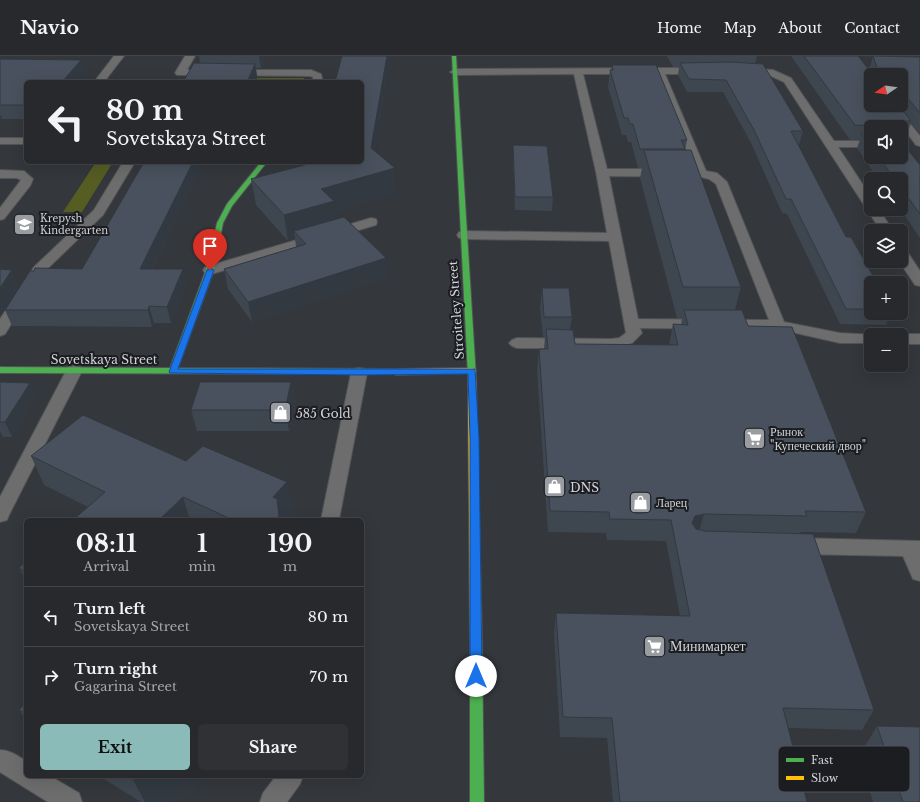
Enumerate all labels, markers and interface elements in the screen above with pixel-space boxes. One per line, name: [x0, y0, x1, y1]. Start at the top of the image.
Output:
text: Navio: [20, 16, 79, 39]
text: Home: [657, 19, 702, 37]
text: Map: [724, 19, 756, 37]
text: About: [778, 19, 822, 37]
text: Contact: [844, 19, 900, 37]
north arrow: [864, 68, 908, 112]
map controls: [864, 68, 908, 372]
text: 80 m: [106, 93, 183, 128]
icon: left: [40, 96, 92, 148]
button: sound: [864, 120, 908, 164]
text: Sovetskaya Street: [106, 128, 266, 150]
button: search: [864, 172, 908, 216]
school or university icon: Krepysh Kindergarten: [12, 211, 38, 237]
place label: Krepysh Kindergarten: [40, 212, 108, 237]
button: layers: [864, 224, 908, 268]
pin: [193, 229, 227, 270]
icon: arrive: [199, 235, 221, 257]
street label: Stroiteley Street: [445, 260, 467, 360]
button: +: [864, 276, 908, 320]
button: −: [864, 328, 908, 372]
street label: Sovetskaya Street: [51, 352, 158, 367]
shop icon: 585 Gold: [268, 400, 294, 426]
place label: 585 Gold: [296, 406, 351, 421]
place label: Рынок "Купеческий двор": [770, 424, 866, 453]
supermarket icon: Рынок "Купеческий двор": [742, 425, 768, 451]
shop icon: DNS: [541, 474, 567, 500]
place label: DNS: [570, 480, 599, 495]
shop icon: Ларец: [627, 489, 653, 515]
place label: Ларец: [656, 495, 688, 510]
text: 08:11: [76, 529, 137, 558]
text: 1: [197, 529, 207, 558]
text: 190: [268, 529, 312, 558]
text: Arrival: [83, 558, 129, 575]
text: min: [188, 558, 216, 575]
text: m: [283, 558, 297, 575]
text: Turn left: [74, 599, 145, 618]
icon: left: [40, 606, 62, 628]
text: 80 m: [308, 607, 348, 626]
text: Sovetskaya Street: [74, 618, 190, 635]
supermarket icon: Минимаркет: [641, 633, 667, 659]
place label: Минимаркет: [670, 637, 746, 655]
position arrow: [455, 655, 497, 697]
text: Turn right: [74, 659, 157, 678]
icon: right: [40, 666, 62, 688]
text: 70 m: [309, 667, 348, 686]
text: Gagarina Street: [74, 678, 177, 695]
button: Exit: [40, 724, 190, 770]
button: Share: [198, 724, 348, 770]
legend: [778, 746, 910, 792]
text: Fast: [811, 753, 834, 767]
text: Slow: [811, 771, 839, 785]

